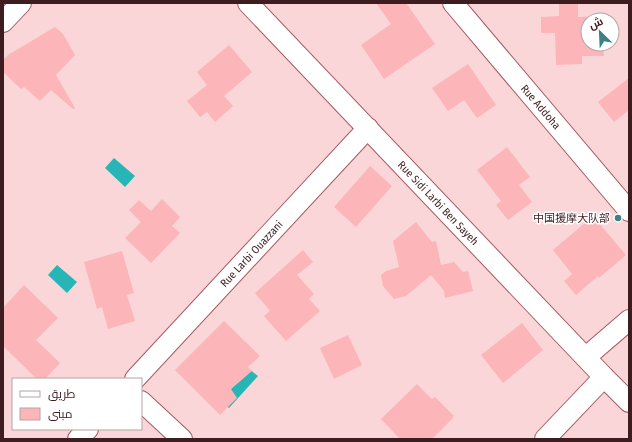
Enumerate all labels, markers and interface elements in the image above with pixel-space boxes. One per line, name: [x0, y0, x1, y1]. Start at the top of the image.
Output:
north arrow: [580, 12, 620, 52]
text: ش: [587, 15, 605, 32]
street label: Rue Addoha: [518, 82, 563, 132]
street label: Rue Sidi Larbi Ben Sayeh: [395, 158, 481, 248]
place label: 中国援摩大队部: [533, 212, 610, 225]
marker: 中国援摩大队部: [613, 213, 623, 223]
street label: Rue Larbi Ouazzani: [218, 218, 286, 290]
legend: [12, 378, 142, 430]
text: طريق: [48, 387, 76, 401]
text: مبنى: [48, 407, 73, 421]

